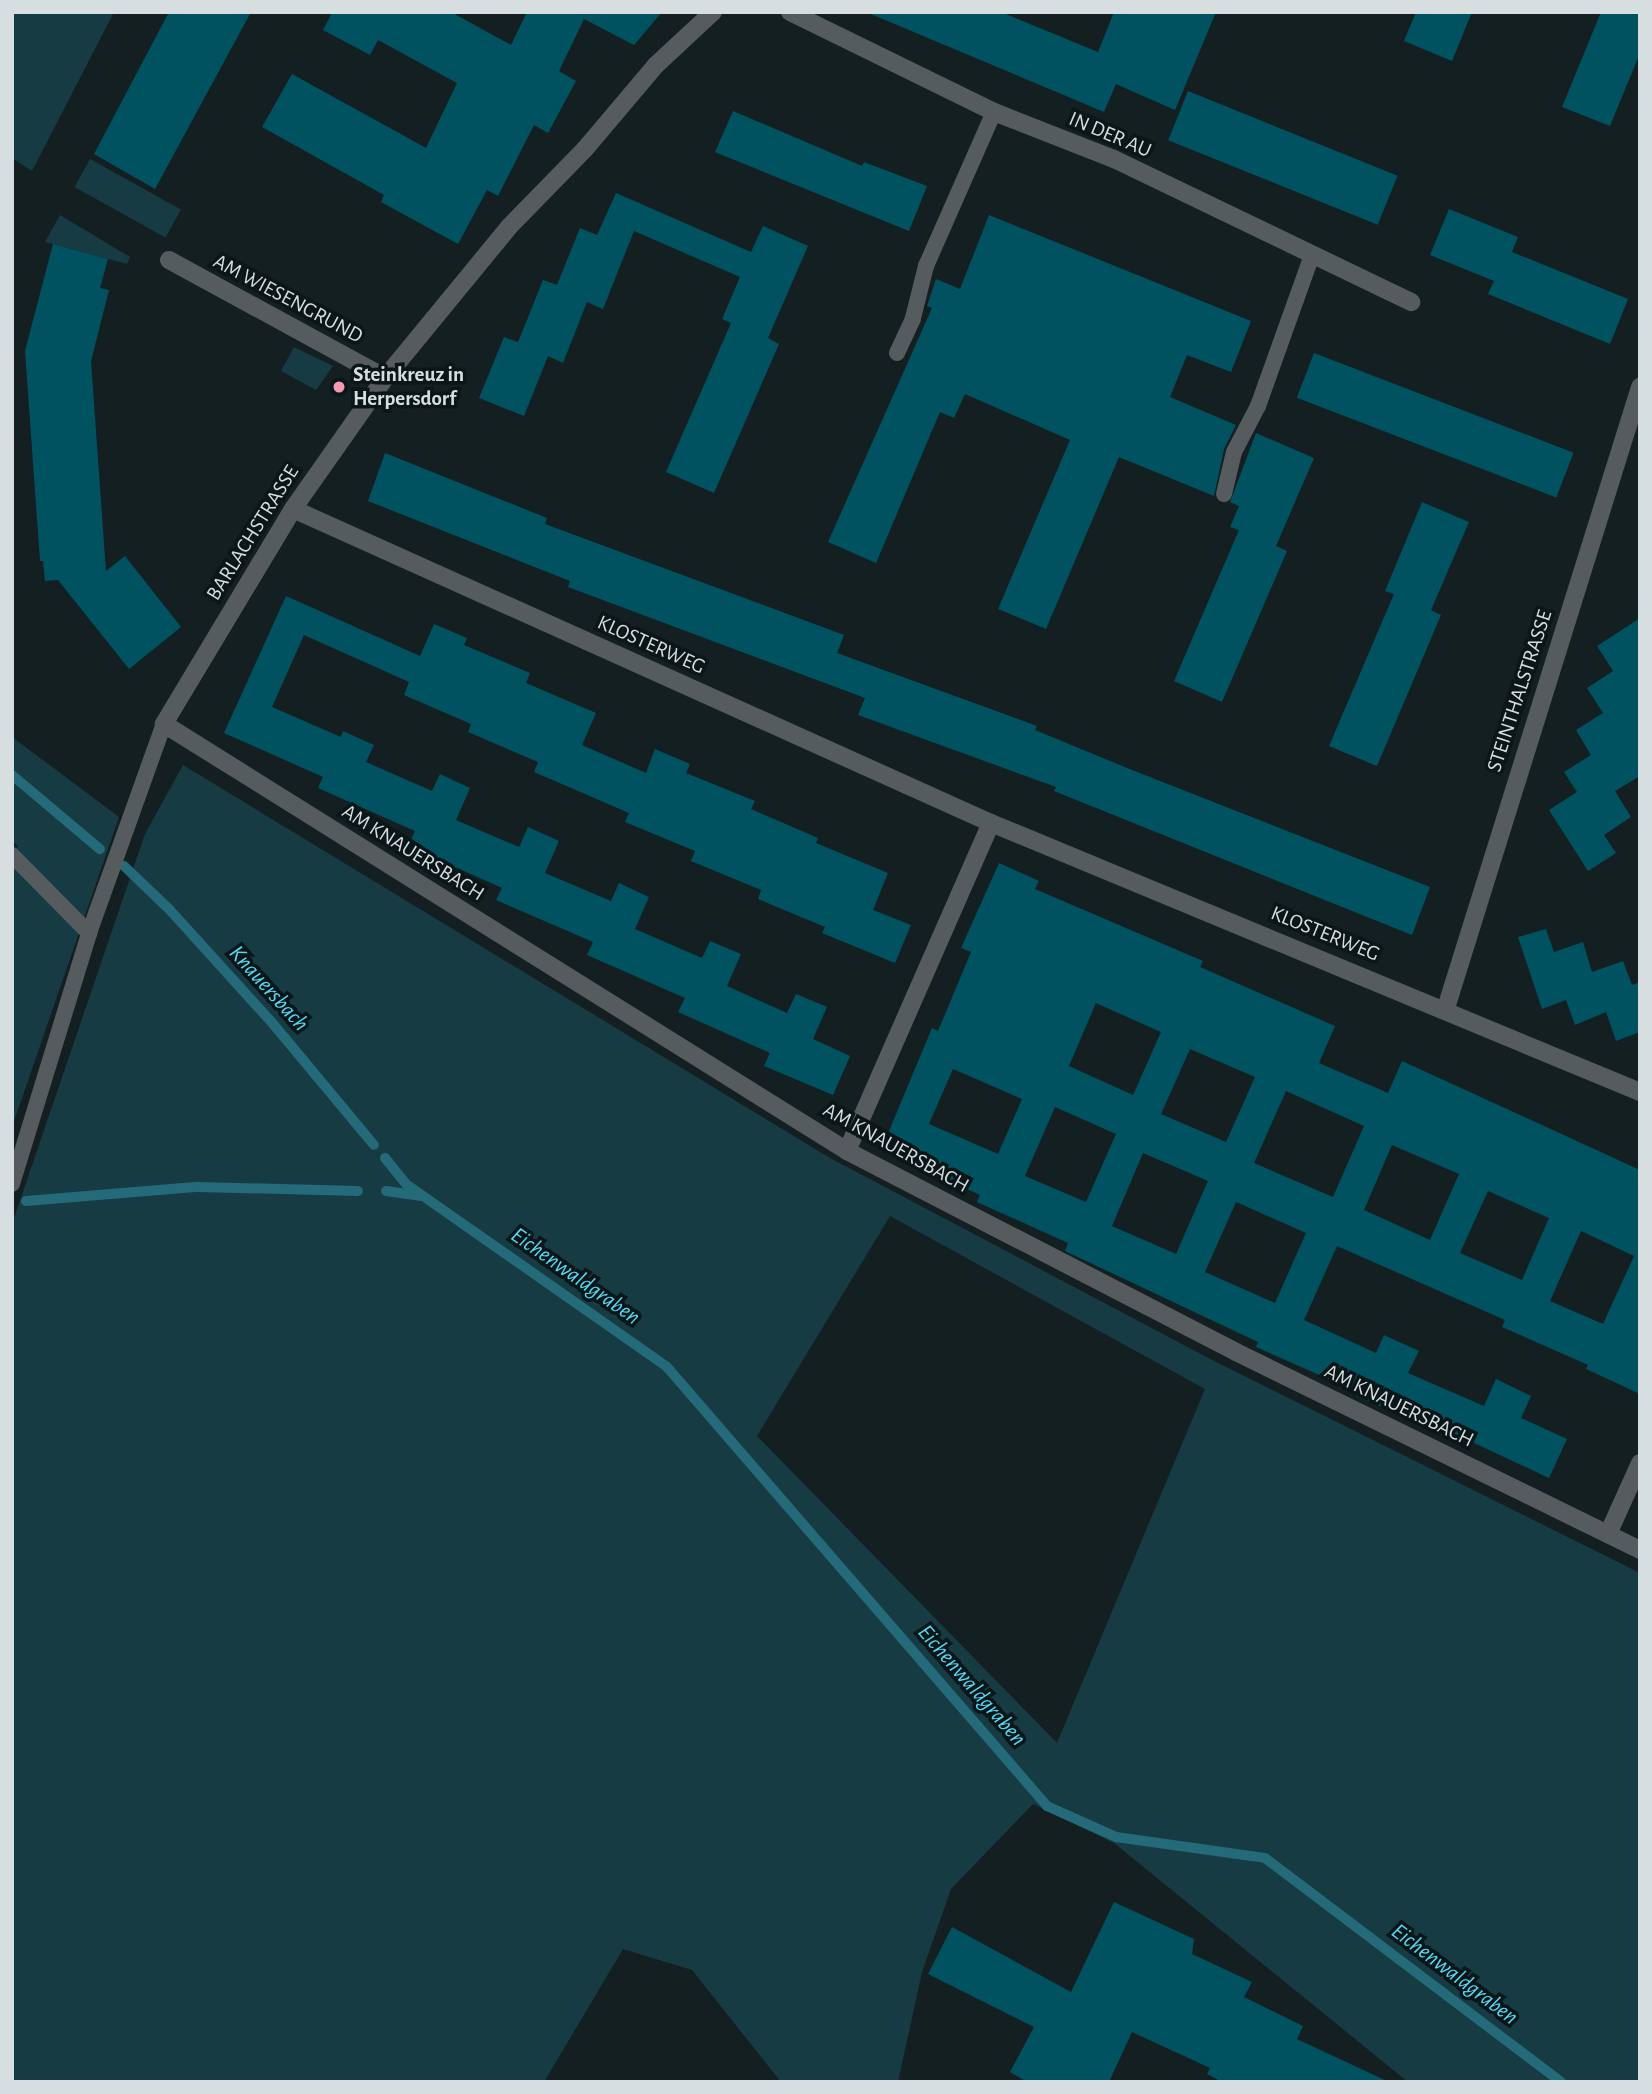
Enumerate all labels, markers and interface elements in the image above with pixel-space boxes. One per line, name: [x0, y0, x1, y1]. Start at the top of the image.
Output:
street label: IN DER AU: [1065, 106, 1155, 164]
street label: AM WIESENGRUND: [209, 249, 367, 349]
place label: Steinkreuz in Herpersdorf: [353, 362, 464, 412]
marker: Steinkreuz in Herpersdorf: [331, 379, 347, 395]
street label: BARLACHSTRASSE: [201, 461, 305, 605]
street label: STEINTHALSTRASSE: [1482, 607, 1558, 775]
street label: KLOSTERWEG: [593, 610, 709, 680]
street label: AM KNAUERSBACH: [337, 799, 489, 907]
street label: KLOSTERWEG: [1267, 901, 1383, 967]
water label: Knauersbach: [222, 940, 314, 1038]
street label: AM KNAUERSBACH: [819, 1097, 973, 1199]
water label: Eichenwaldgraben: [505, 1222, 645, 1332]
street label: AM KNAUERSBACH: [1320, 1359, 1478, 1453]
water label: Eichenwaldgraben: [911, 1620, 1031, 1752]
water label: Eichenwaldgraben: [1385, 1918, 1523, 2032]

